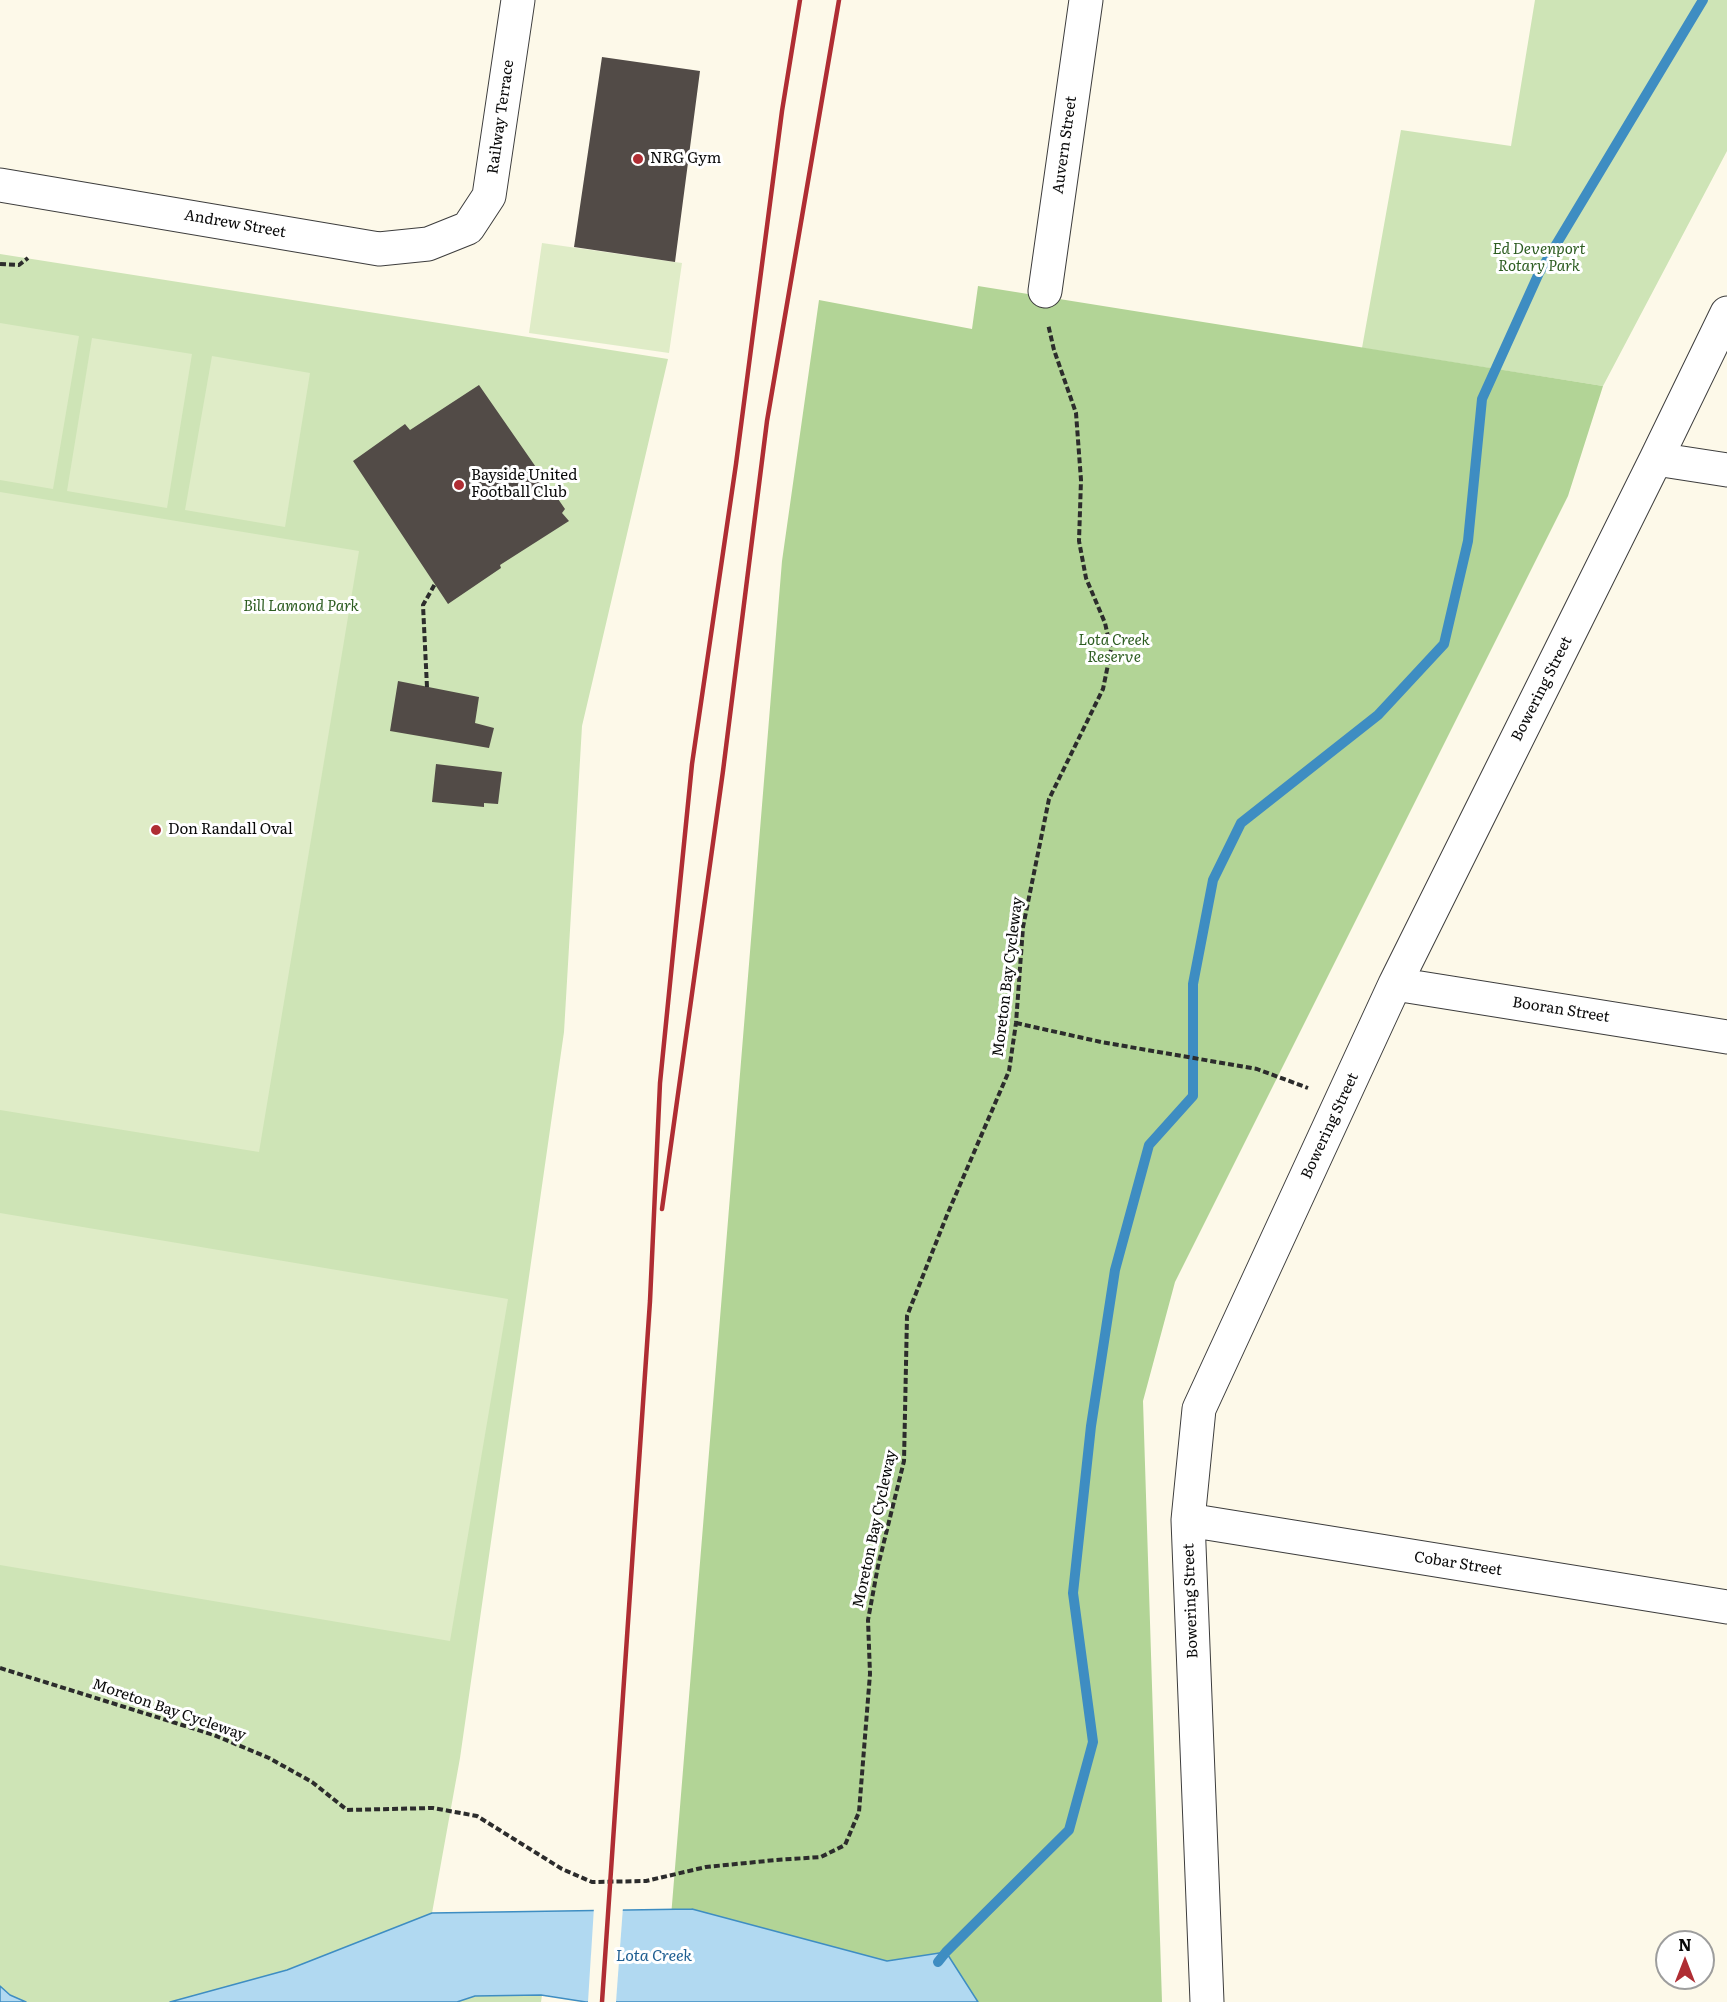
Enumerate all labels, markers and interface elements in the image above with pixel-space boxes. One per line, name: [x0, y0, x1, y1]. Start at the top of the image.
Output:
street label: Railway Terrace: [484, 59, 518, 175]
street label: Auvern Street: [1049, 95, 1081, 195]
place label: NRG Gym: [650, 150, 721, 168]
marker: NRG Gym: [631, 152, 645, 166]
street label: Andrew Street: [183, 206, 287, 242]
park label: Ed Devenport Rotary Park: [1492, 241, 1586, 276]
place label: Bayside United Football Club: [471, 467, 577, 502]
marker: Bayside United Football Club: [452, 478, 466, 492]
park label: Bill Lamond Park: [243, 598, 359, 616]
park label: Lota Creek Reserve: [1078, 632, 1150, 667]
street label: Bowering Street: [1508, 634, 1576, 744]
place label: Don Randall Oval: [168, 821, 293, 839]
marker: Don Randall Oval: [149, 823, 163, 837]
street label: Moreton Bay Cycleway: [989, 896, 1027, 1058]
street label: Booran Street: [1511, 993, 1611, 1027]
street label: Bowering Street: [1298, 1070, 1362, 1182]
street label: Moreton Bay Cycleway: [849, 1448, 901, 1610]
street label: Bowering Street: [1180, 1543, 1202, 1659]
street label: Cobar Street: [1413, 1548, 1503, 1580]
street label: Moreton Bay Cycleway: [90, 1675, 248, 1745]
north arrow: [1655, 1930, 1715, 1990]
text: N: [1678, 1932, 1692, 1956]
water label: Lota Creek: [616, 1946, 692, 1966]

